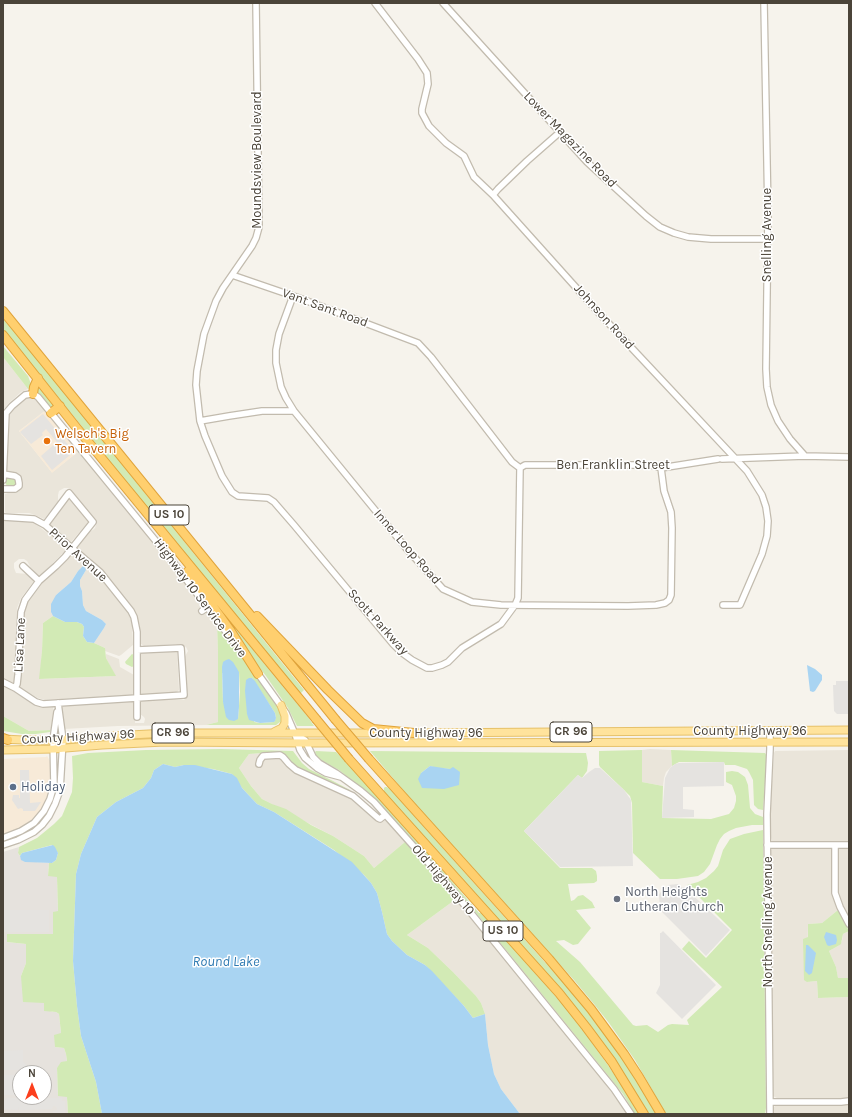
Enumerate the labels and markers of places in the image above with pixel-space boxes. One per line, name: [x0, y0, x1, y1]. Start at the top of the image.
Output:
place label: Welsch's Big Ten Tavern: [55, 426, 129, 457]
marker: Welsch's Big Ten Tavern: [42, 436, 52, 446]
place label: Holiday: [21, 779, 65, 795]
marker: Holiday: [8, 782, 18, 792]
place label: North Heights Lutheran Church: [625, 884, 724, 915]
marker: North Heights Lutheran Church: [612, 894, 622, 904]

